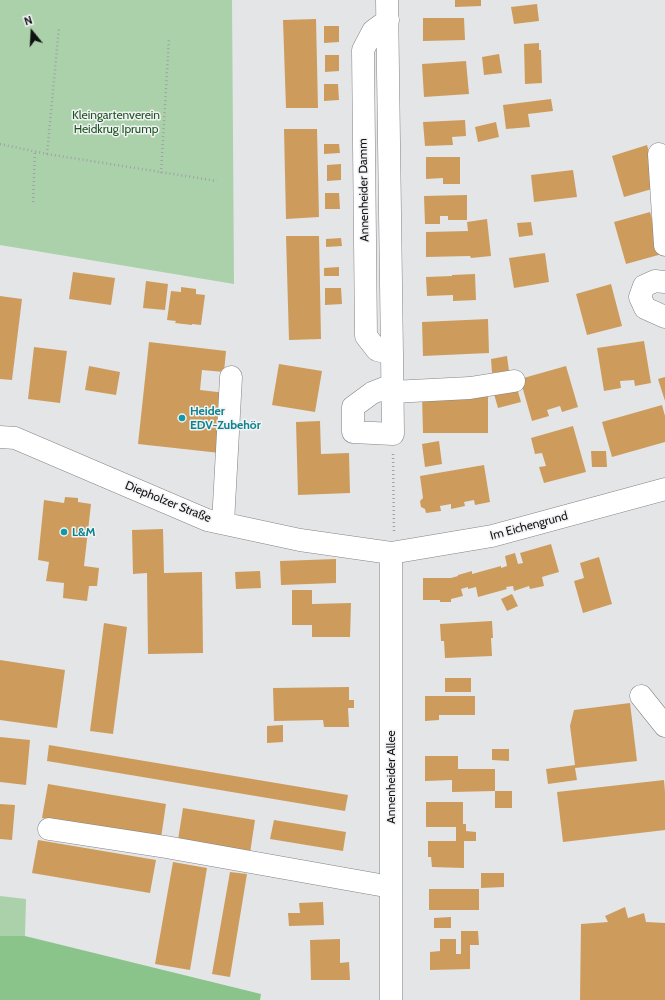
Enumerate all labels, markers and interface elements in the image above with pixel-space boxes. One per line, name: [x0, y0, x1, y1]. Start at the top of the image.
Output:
north arrow: [12, 12, 52, 52]
text: N: [22, 13, 34, 28]
park label: Kleingartenverein Heidkrug Iprump: [72, 108, 160, 136]
street label: Annenheider Damm: [356, 138, 372, 242]
place label: Heider EDV-Zubehör: [190, 404, 261, 432]
marker: Heider EDV-Zubehör: [177, 413, 187, 423]
street label: Diepholzer Straße: [123, 478, 213, 526]
street label: Im Eichengrund: [489, 509, 569, 543]
place label: L&M: [72, 525, 96, 539]
marker: L&M: [59, 527, 69, 537]
street label: Annenheider Allee: [384, 730, 398, 824]

